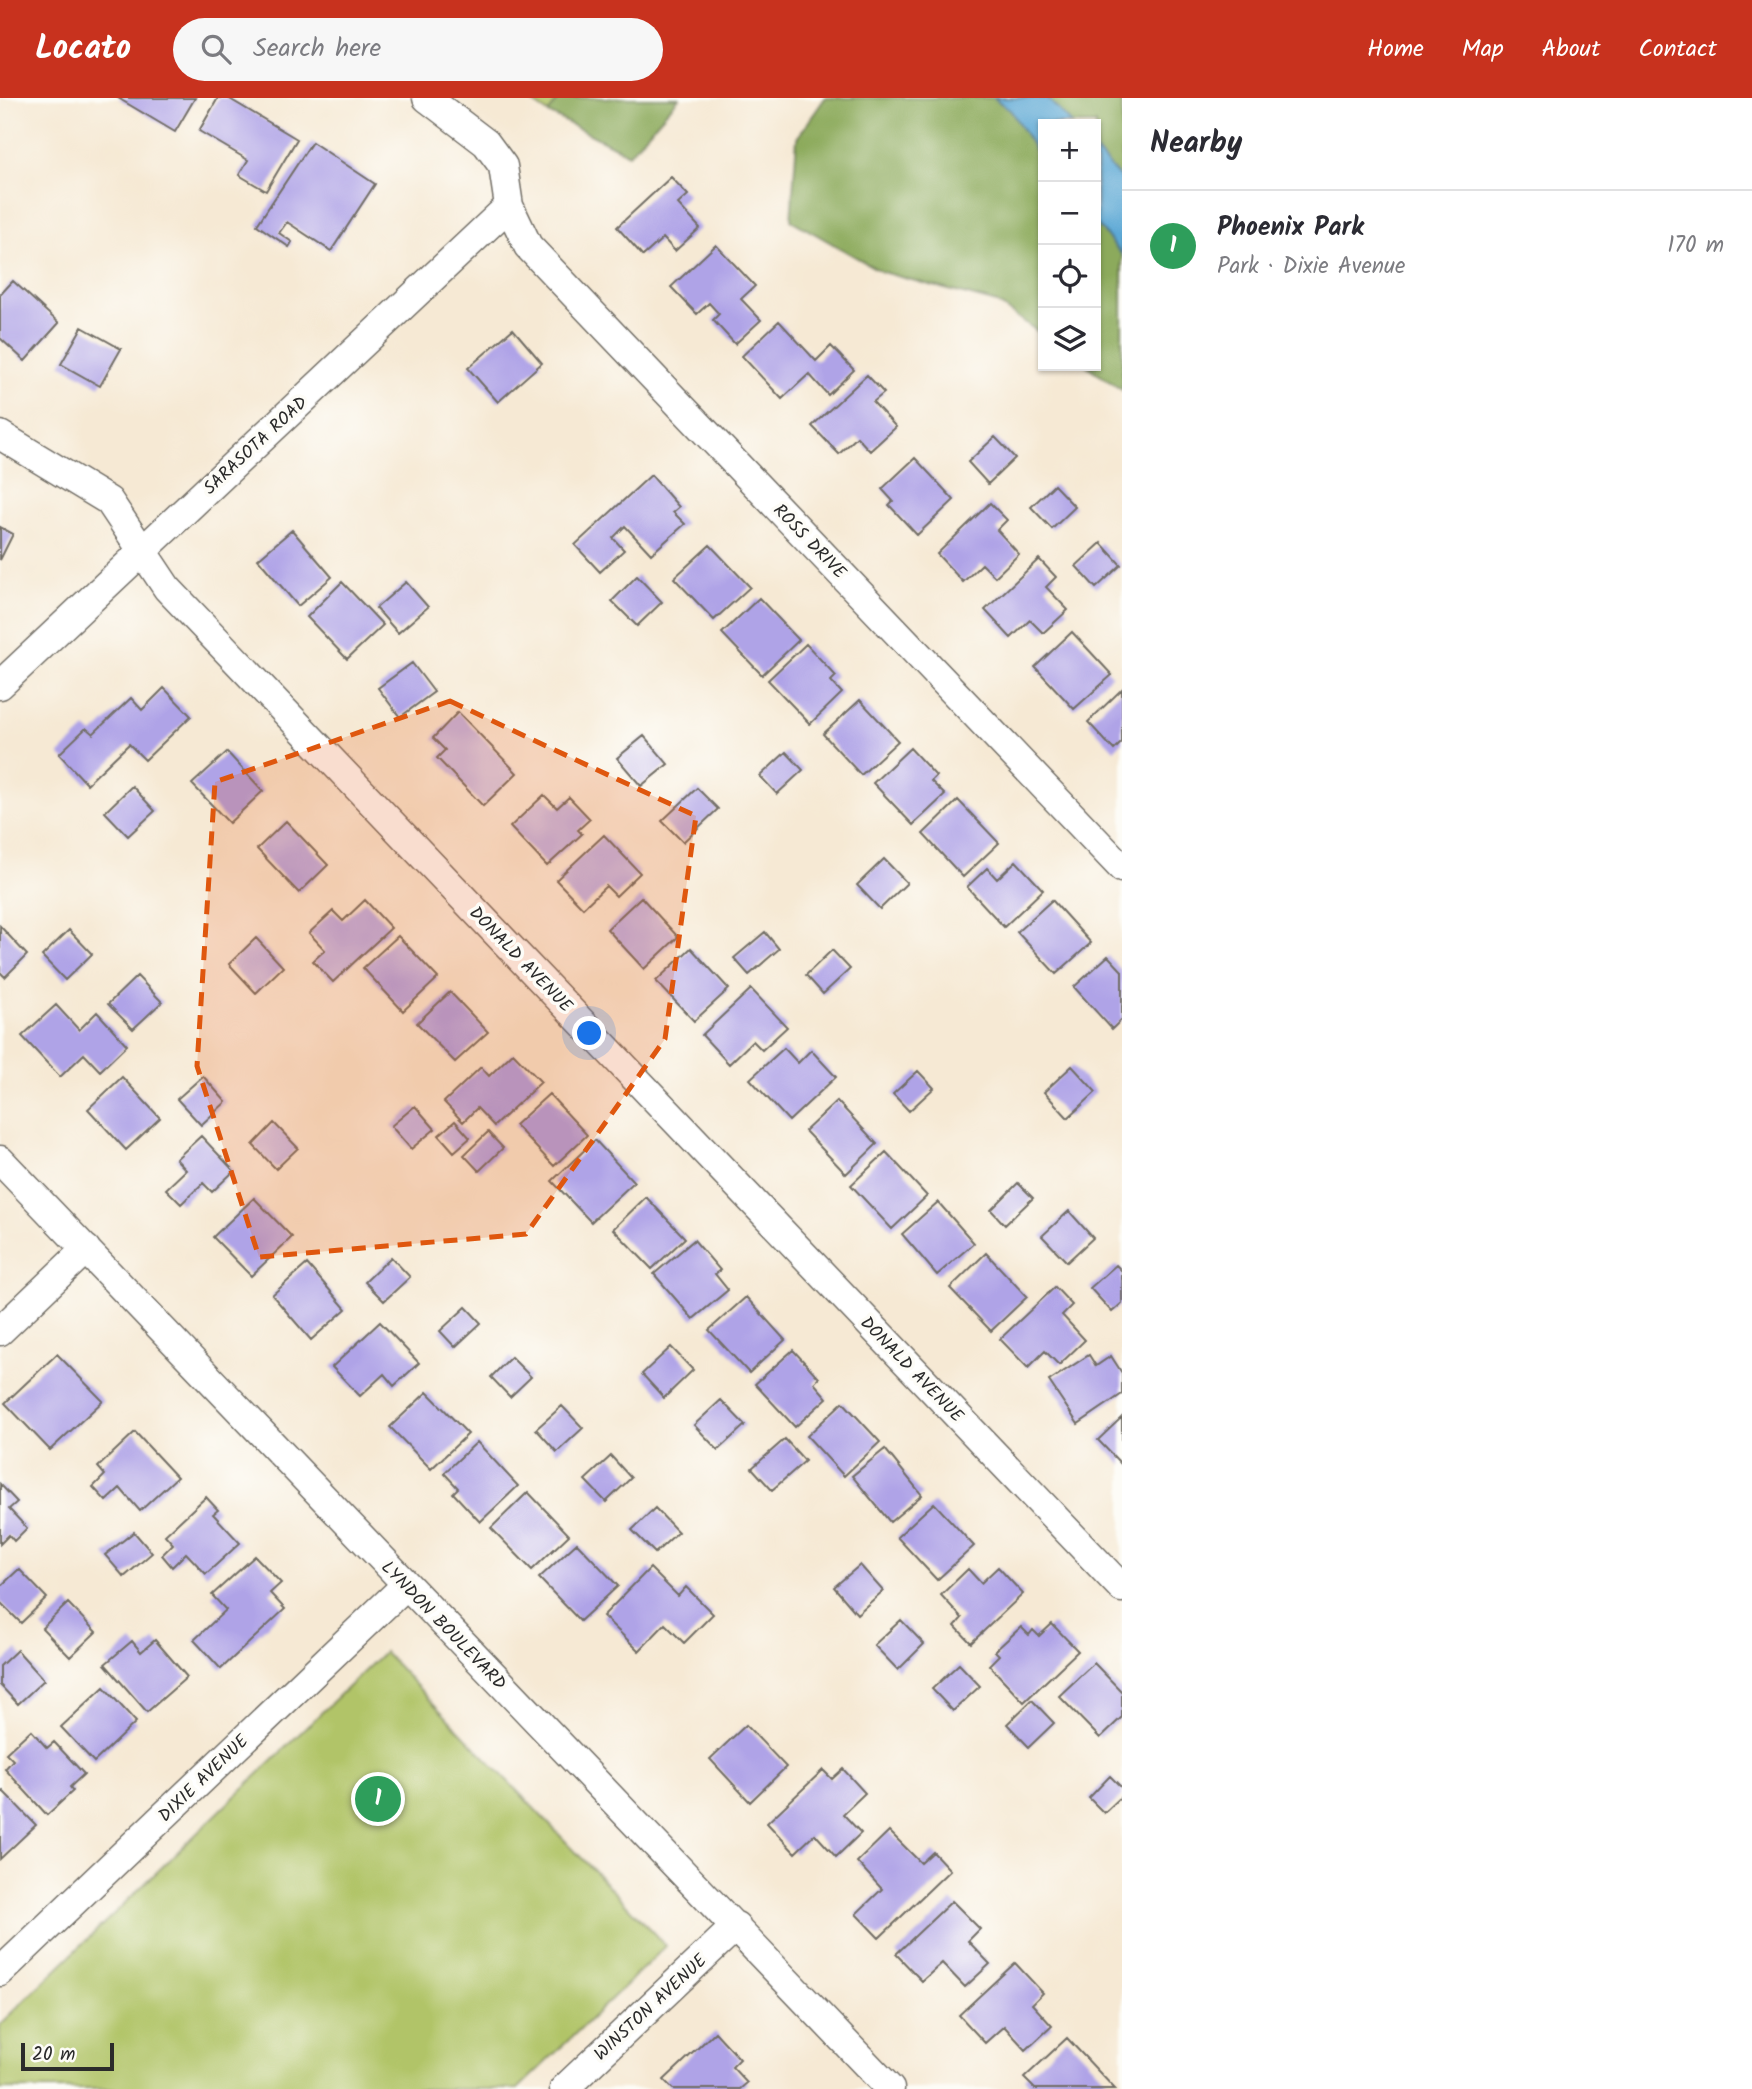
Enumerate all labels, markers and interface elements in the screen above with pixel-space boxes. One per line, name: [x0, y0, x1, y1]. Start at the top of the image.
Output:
search box: [173, 18, 663, 81]
text: Locato: [35, 23, 131, 76]
text: Search here: [253, 28, 381, 70]
icon: search: [197, 30, 235, 68]
text: Home: [1367, 30, 1424, 69]
text: Map: [1462, 30, 1504, 69]
text: About: [1542, 30, 1600, 69]
text: Contact: [1638, 30, 1717, 69]
map controls: [1038, 119, 1101, 371]
button: +: [1038, 119, 1101, 182]
text: Nearby: [1150, 120, 1242, 168]
button: −: [1038, 182, 1101, 245]
text: Phoenix Park: [1217, 207, 1364, 249]
text: 1: [1170, 228, 1176, 264]
text: 170 m: [1667, 228, 1724, 264]
button: locate: [1038, 245, 1101, 308]
text: Park · Dixie Avenue: [1217, 249, 1405, 285]
button: layers: [1038, 308, 1101, 371]
street label: SARASOTA ROAD: [197, 389, 315, 503]
street label: ROSS DRIVE: [765, 498, 853, 587]
street label: DONALD AVENUE: [461, 900, 579, 1020]
your location: [572, 1016, 606, 1050]
street label: DONALD AVENUE: [852, 1310, 970, 1430]
street label: LYNDON BOULEVARD: [373, 1555, 513, 1698]
street label: DIXIE AVENUE: [152, 1728, 256, 1830]
pin: 1: [355, 1773, 401, 1825]
street label: WINSTON AVENUE: [588, 1947, 715, 2068]
scale bar: [21, 2040, 114, 2072]
text: 20 m: [32, 2040, 75, 2070]

